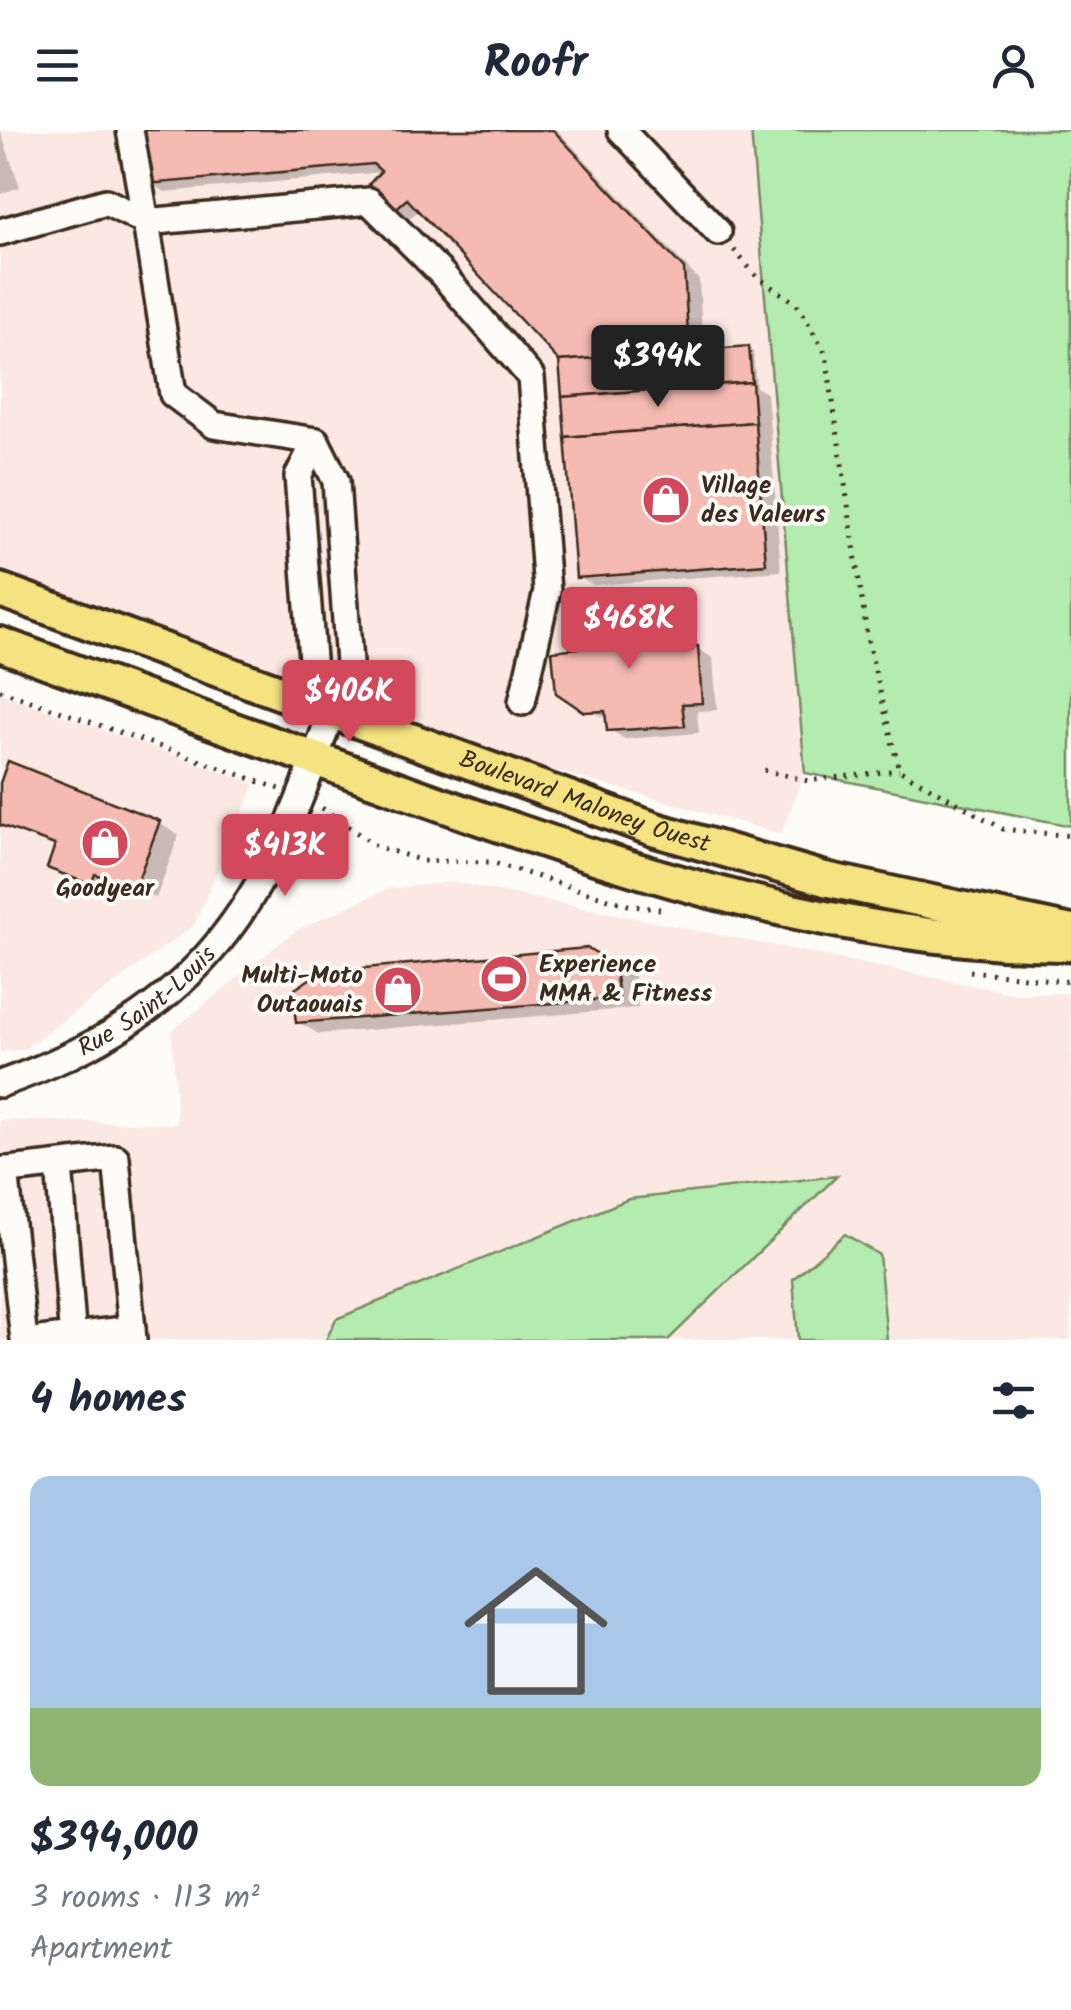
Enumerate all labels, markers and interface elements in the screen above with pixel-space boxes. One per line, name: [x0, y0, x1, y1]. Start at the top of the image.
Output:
text: Roofr: [484, 29, 587, 101]
icon: menu: [30, 38, 85, 93]
icon: person: [986, 38, 1041, 93]
pin: $394K: [588, 325, 728, 410]
text: $394K: [613, 332, 703, 383]
place label: Village des Valeurs: [701, 466, 826, 535]
shop icon: Village des Valeurs: [640, 474, 692, 526]
pin: $468K: [559, 587, 699, 672]
text: $468K: [583, 594, 675, 645]
pin: $406K: [279, 660, 419, 745]
text: $406K: [304, 667, 394, 718]
street label: Boulevard Maloney Ouest: [453, 740, 715, 865]
pin: $413K: [215, 814, 355, 899]
shop icon: Goodyear: [79, 817, 131, 869]
text: $413K: [244, 821, 326, 872]
place label: Goodyear: [56, 869, 155, 909]
street label: Rue Saint-Louis: [71, 937, 227, 1068]
place label: Experience MMA & Fitness: [539, 945, 713, 1014]
sports icon: Experience MMA & Fitness: [478, 953, 530, 1005]
place label: Multi-Moto Outaouais: [241, 956, 363, 1025]
shop icon: Multi-Moto Outaouais: [372, 964, 424, 1016]
text: 4 homes: [30, 1367, 186, 1434]
icon: filters: [986, 1373, 1041, 1428]
icon: home: [446, 1541, 626, 1721]
text: $394,000: [30, 1806, 198, 1873]
text: 3 rooms · 113 m²: [30, 1873, 260, 1924]
text: Apartment: [30, 1924, 172, 1975]

